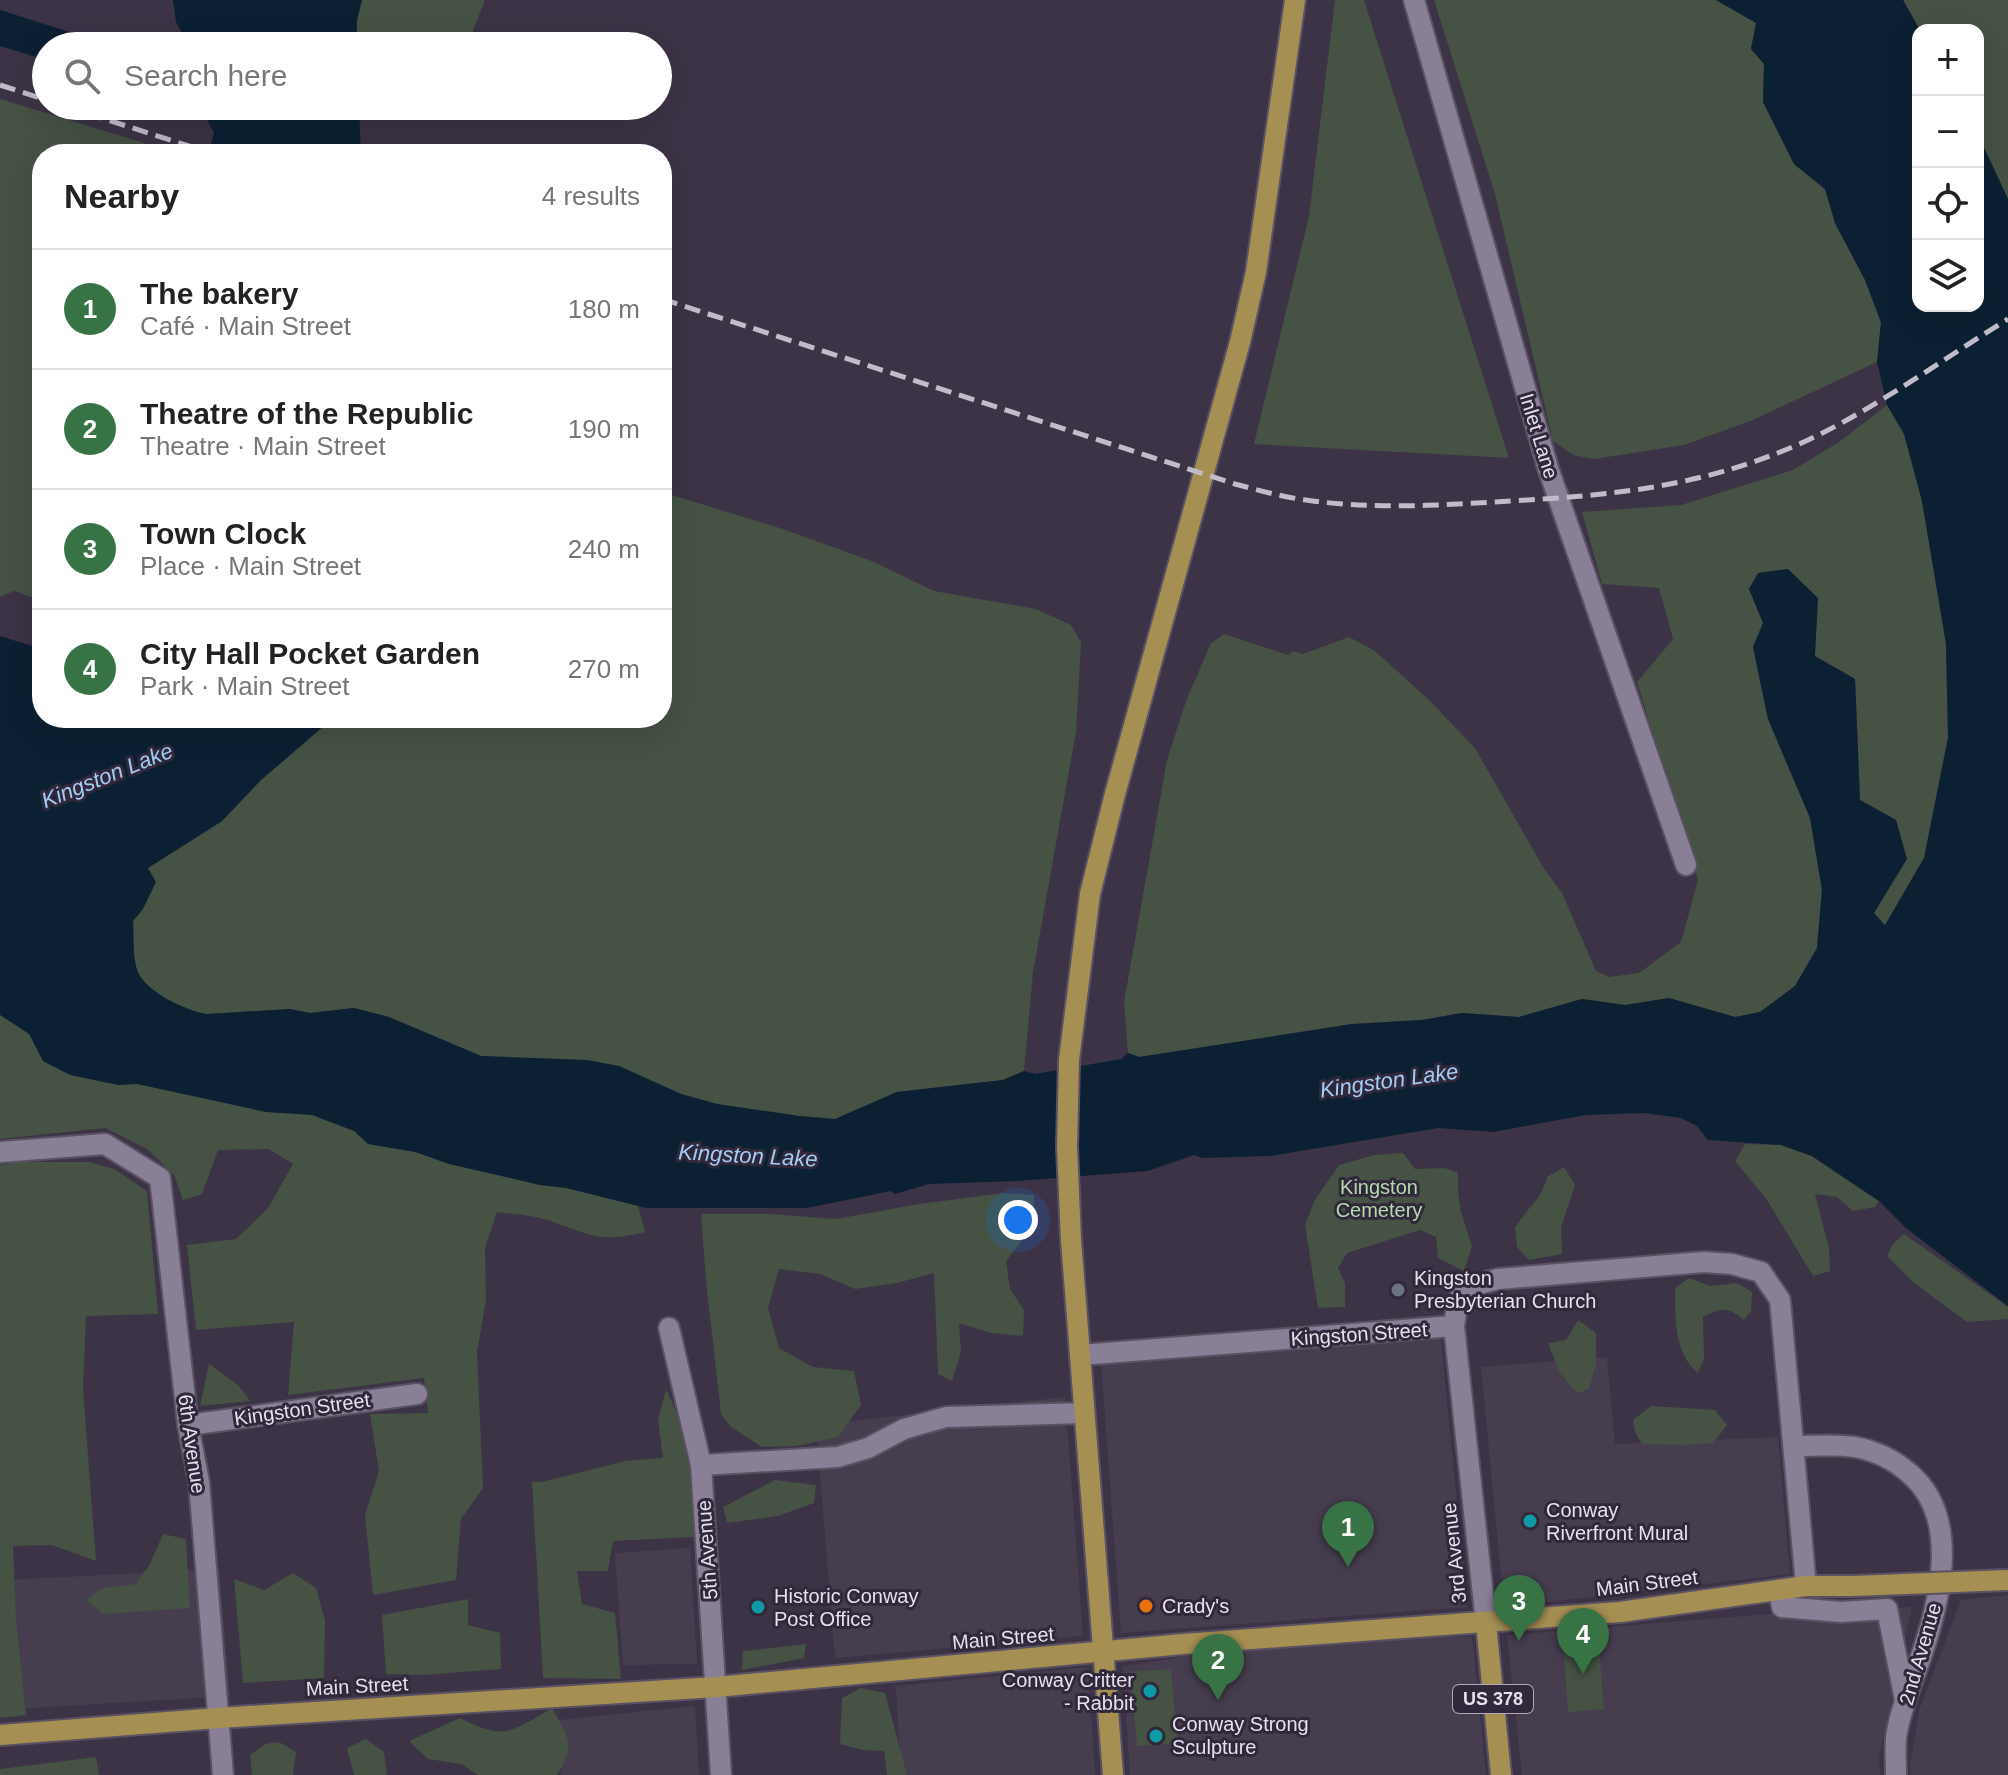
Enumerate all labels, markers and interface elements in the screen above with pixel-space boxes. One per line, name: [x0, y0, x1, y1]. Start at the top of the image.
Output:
map controls: [1912, 24, 1984, 312]
button: +: [1912, 24, 1984, 96]
search box: [32, 32, 672, 120]
icon: search: [60, 54, 104, 98]
text: Search here: [124, 59, 287, 92]
button: −: [1912, 96, 1984, 168]
button: locate: [1912, 168, 1984, 240]
text: Nearby: [64, 177, 179, 215]
text: 4 results: [542, 181, 640, 211]
button: layers: [1912, 240, 1984, 312]
text: The bakery: [140, 277, 298, 310]
text: 1: [83, 294, 97, 324]
text: 180 m: [568, 294, 640, 324]
text: Café · Main Street: [140, 311, 351, 341]
street label: Inlet Lane: [1516, 391, 1562, 481]
text: Theatre of the Republic: [140, 397, 473, 430]
text: 2: [83, 414, 97, 444]
text: 190 m: [568, 414, 640, 444]
text: Theatre · Main Street: [140, 431, 386, 461]
text: Town Clock: [140, 517, 306, 550]
text: 3: [83, 534, 97, 564]
text: 240 m: [568, 534, 640, 564]
text: Place · Main Street: [140, 551, 361, 581]
text: City Hall Pocket Garden: [140, 637, 480, 670]
text: 4: [83, 654, 97, 684]
text: 270 m: [568, 654, 640, 684]
text: Park · Main Street: [140, 671, 350, 701]
water label: Kingston Lake: [38, 738, 177, 813]
water label: Kingston Lake: [1318, 1058, 1460, 1103]
water label: Kingston Lake: [678, 1139, 818, 1172]
park label: Kingston Cemetery: [1336, 1176, 1422, 1221]
your location: [998, 1200, 1038, 1240]
place label: Kingston Presbyterian Church: [1414, 1267, 1596, 1312]
marker: Kingston Presbyterian Church: [1389, 1281, 1407, 1299]
street label: Kingston Street: [1290, 1318, 1428, 1350]
street label: Kingston Street: [233, 1389, 372, 1429]
street label: 6th Avenue: [174, 1393, 210, 1495]
street label: 5th Avenue: [693, 1499, 721, 1601]
place label: Conway Riverfront Mural: [1546, 1499, 1688, 1544]
pin: 1: [1322, 1501, 1374, 1567]
street label: 3rd Avenue: [1438, 1502, 1470, 1604]
marker: Conway Riverfront Mural: [1521, 1512, 1539, 1530]
street label: Main Street: [1595, 1566, 1700, 1600]
pin: 3: [1493, 1575, 1545, 1641]
place label: Historic Conway Post Office: [774, 1585, 918, 1630]
place label: Crady's: [1162, 1595, 1229, 1617]
marker: Crady's: [1137, 1597, 1155, 1615]
marker: Historic Conway Post Office: [749, 1598, 767, 1616]
street label: 2nd Avenue: [1895, 1600, 1945, 1708]
pin: 4: [1557, 1608, 1609, 1674]
street label: Main Street: [951, 1623, 1055, 1653]
pin: 2: [1192, 1634, 1244, 1700]
place label: Conway Critter - Rabbit: [1002, 1669, 1134, 1714]
street label: Main Street: [305, 1672, 409, 1700]
marker: Conway Critter - Rabbit: [1141, 1682, 1159, 1700]
road number: US 378: [1453, 1685, 1533, 1713]
place label: Conway Strong Sculpture: [1172, 1713, 1309, 1758]
marker: Conway Strong Sculpture: [1147, 1727, 1165, 1745]

